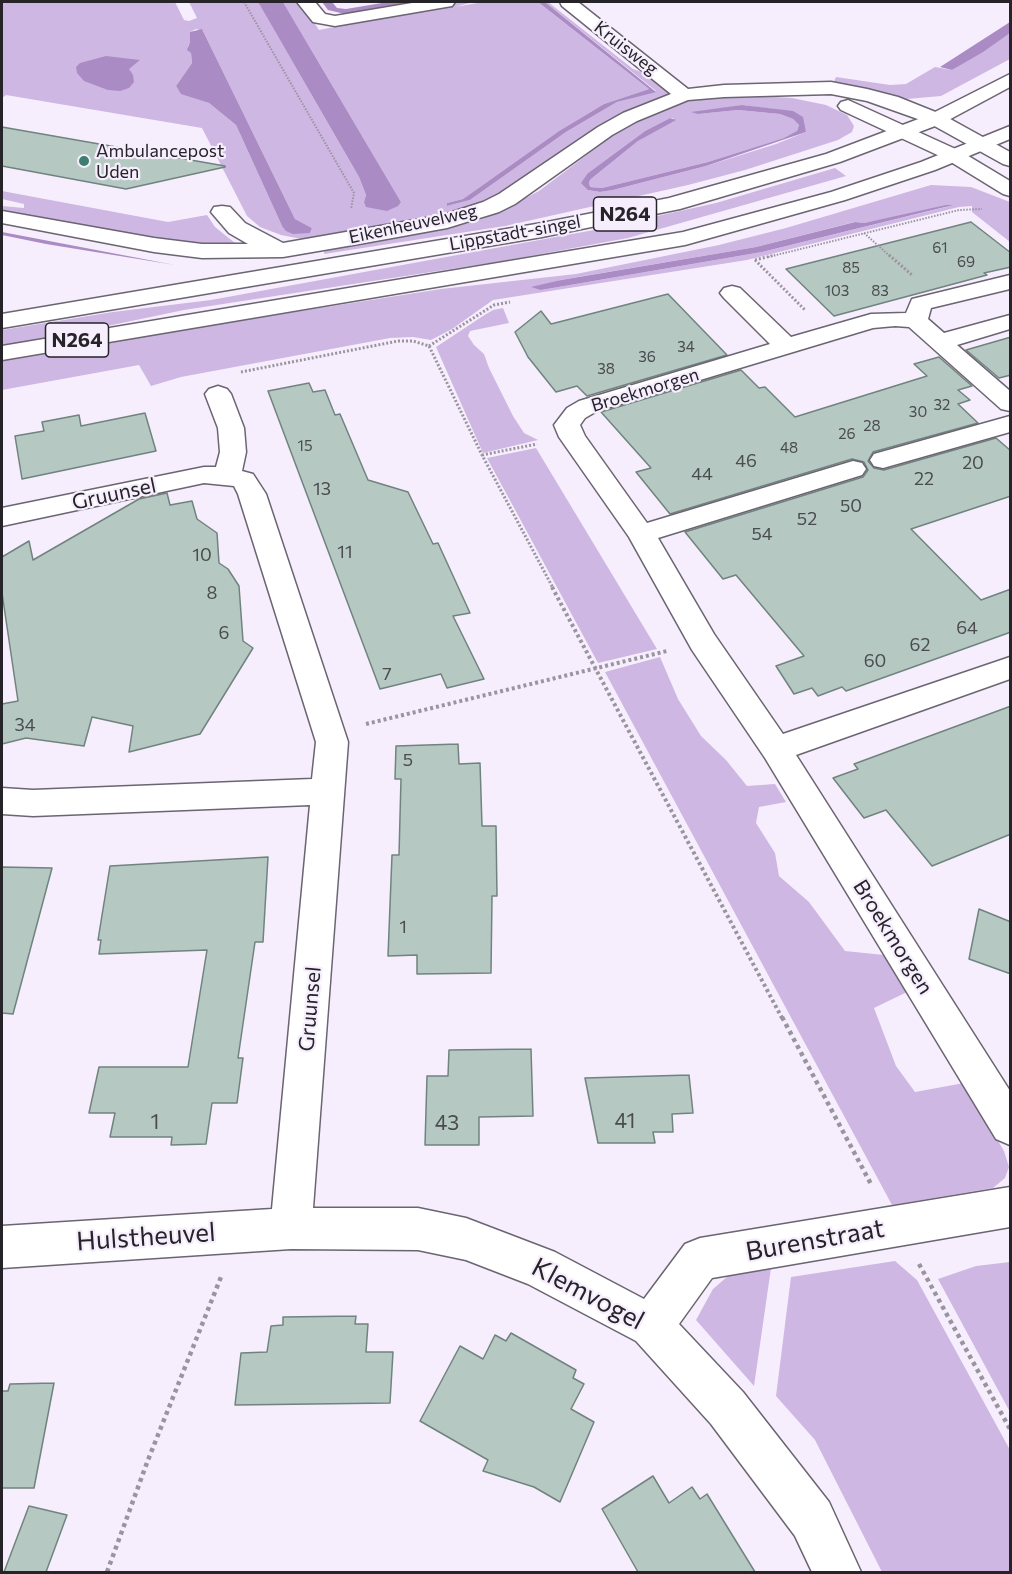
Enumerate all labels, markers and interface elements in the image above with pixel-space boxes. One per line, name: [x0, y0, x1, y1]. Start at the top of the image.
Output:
street label: Kruisweg: [590, 16, 662, 80]
place label: Ambulancepost Uden: [96, 140, 224, 182]
marker: Ambulancepost Uden: [77, 154, 91, 168]
road number: N264: [594, 197, 656, 231]
street label: Eikenheuvelweg: [347, 200, 479, 248]
street label: Lippstadt-singel: [448, 211, 582, 255]
house number: 61: [932, 239, 948, 257]
house number: 69: [957, 253, 975, 271]
house number: 85: [842, 259, 860, 277]
house number: 103: [825, 282, 849, 300]
house number: 83: [871, 282, 889, 300]
road number: N264: [46, 323, 109, 357]
house number: 34: [677, 338, 695, 356]
house number: 36: [638, 348, 656, 366]
house number: 38: [597, 360, 615, 378]
street label: Broekmorgen: [589, 363, 701, 417]
house number: 32: [934, 396, 950, 414]
house number: 30: [909, 403, 927, 421]
house number: 28: [863, 417, 881, 435]
house number: 26: [838, 425, 856, 443]
house number: 15: [297, 437, 313, 455]
house number: 48: [780, 439, 798, 457]
house number: 46: [735, 450, 757, 472]
house number: 20: [962, 452, 984, 474]
house number: 44: [691, 463, 713, 485]
house number: 22: [914, 468, 934, 490]
street label: Gruunsel: [70, 473, 158, 515]
house number: 13: [313, 478, 331, 500]
house number: 50: [840, 495, 862, 517]
house number: 52: [797, 508, 817, 530]
house number: 54: [751, 523, 773, 545]
house number: 11: [337, 541, 353, 563]
house number: 10: [192, 544, 212, 566]
house number: 8: [207, 582, 217, 604]
house number: 64: [956, 617, 978, 639]
house number: 6: [219, 622, 229, 644]
house number: 62: [910, 634, 930, 656]
house number: 60: [864, 650, 886, 672]
house number: 7: [382, 663, 392, 685]
house number: 34: [14, 714, 36, 736]
house number: 5: [403, 749, 413, 771]
street label: Broekmorgen: [848, 875, 938, 999]
house number: 1: [399, 916, 407, 938]
street label: Gruunsel: [294, 965, 326, 1053]
house number: 41: [615, 1108, 635, 1134]
house number: 1: [151, 1109, 159, 1135]
house number: 43: [435, 1110, 459, 1136]
street label: Burenstraat: [743, 1212, 887, 1268]
street label: Hulstheuvel: [75, 1217, 217, 1257]
street label: Klemvogel: [526, 1251, 650, 1337]

